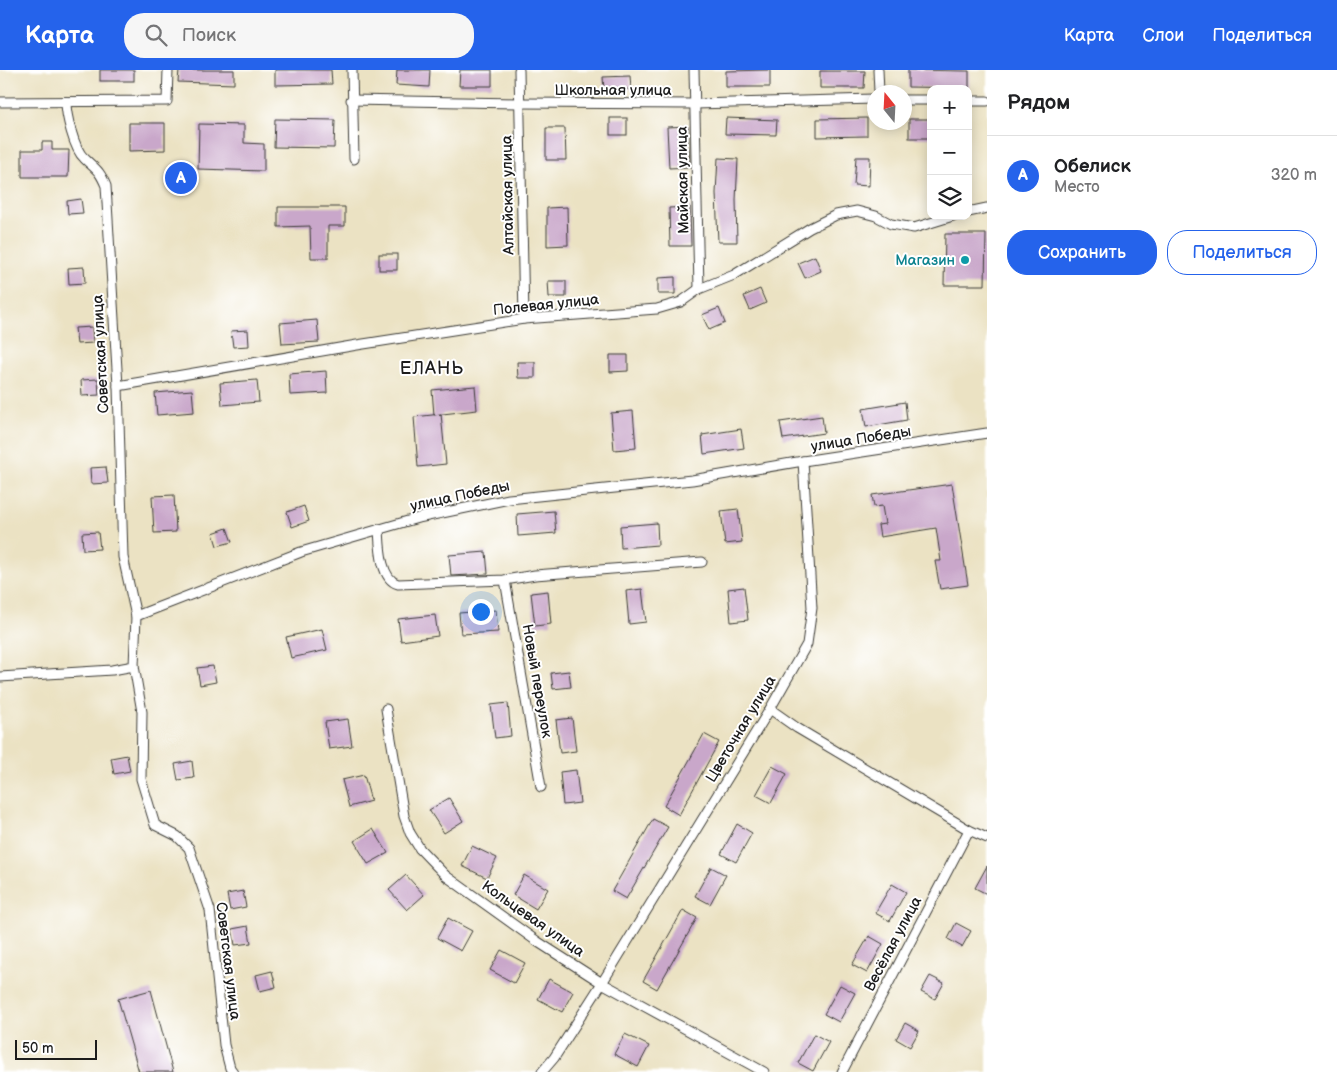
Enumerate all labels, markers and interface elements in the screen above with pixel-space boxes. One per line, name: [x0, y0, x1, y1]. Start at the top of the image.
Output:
search box: [124, 13, 474, 58]
text: Карта: [25, 21, 94, 50]
icon: search: [142, 21, 170, 49]
text: Поиск: [182, 24, 236, 47]
text: Карта: [1064, 25, 1114, 46]
text: Слои: [1142, 25, 1184, 46]
text: Поделиться: [1212, 25, 1312, 46]
street label: Школьная улица: [554, 81, 672, 100]
north arrow: [867, 85, 912, 130]
map controls: [927, 85, 972, 220]
button: +: [927, 85, 972, 130]
text: Рядом: [1007, 90, 1070, 115]
street label: Майская улица: [673, 126, 693, 234]
button: −: [927, 130, 972, 175]
street label: Алтайская улица: [497, 135, 519, 256]
text: Обелиск: [1054, 155, 1131, 178]
pin: A: [165, 159, 197, 197]
text: A: [1018, 166, 1028, 185]
text: 320 m: [1271, 166, 1317, 185]
button: layers: [927, 175, 972, 220]
text: Место: [1054, 178, 1100, 197]
button: Сохранить: [1007, 230, 1157, 275]
button: Поделиться: [1167, 230, 1317, 275]
place label: Магазин: [895, 251, 955, 270]
marker: Магазин: [959, 254, 971, 266]
street label: Полевая улица: [492, 290, 600, 320]
street label: Советская улица: [88, 294, 114, 414]
district label: ЕЛАНЬ: [400, 358, 464, 379]
street label: улица Победы: [810, 422, 912, 456]
street label: улица Победы: [409, 476, 511, 516]
your location: [468, 599, 494, 625]
street label: Новый переулок: [518, 623, 556, 739]
street label: Цветочная улица: [702, 672, 780, 786]
street label: Кольцевая улица: [478, 876, 588, 962]
street label: Весёлая улица: [860, 893, 926, 995]
street label: Советская улица: [211, 901, 245, 1021]
scale bar: [15, 1037, 98, 1060]
text: 50 m: [22, 1040, 54, 1057]

